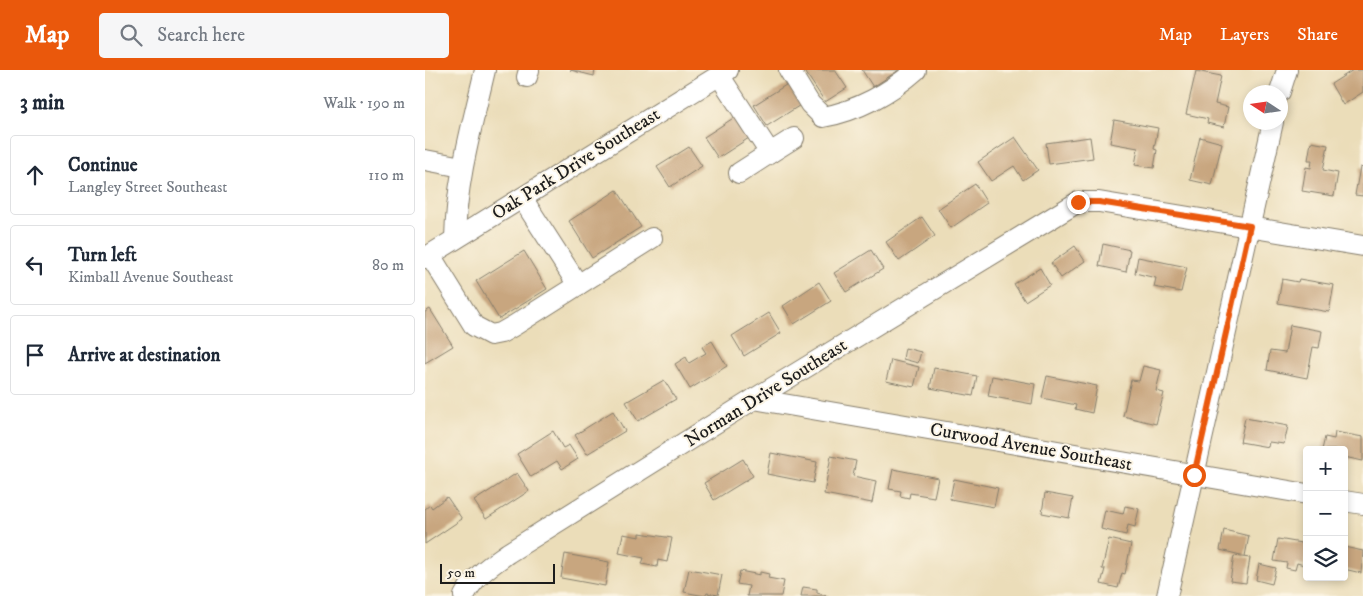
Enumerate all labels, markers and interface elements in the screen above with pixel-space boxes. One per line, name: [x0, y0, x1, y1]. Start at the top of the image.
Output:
search box: [99, 13, 449, 58]
text: Map: [25, 20, 69, 50]
icon: search: [117, 21, 145, 49]
text: Search here: [157, 24, 245, 47]
text: Map: [1159, 24, 1192, 46]
text: Layers: [1220, 24, 1269, 46]
text: Share: [1297, 24, 1338, 46]
north arrow: [1243, 85, 1288, 130]
text: 3 min: [20, 90, 65, 116]
text: Walk · 190 m: [323, 93, 405, 113]
street label: Oak Park Drive Southeast: [488, 103, 664, 225]
text: Continue: [68, 154, 138, 177]
icon: ahead: [21, 161, 49, 189]
text: 110 m: [368, 165, 404, 185]
text: Langley Street Southeast: [68, 177, 227, 197]
route end: [1067, 191, 1090, 214]
text: Turn left: [68, 244, 137, 267]
icon: left: [21, 251, 49, 279]
text: 80 m: [372, 255, 404, 275]
text: Kimball Avenue Southeast: [68, 267, 233, 287]
street label: Norman Drive Southeast: [681, 334, 851, 452]
icon: arrive: [21, 341, 49, 369]
text: Arrive at destination: [68, 344, 220, 367]
street label: Curwood Avenue Southeast: [928, 418, 1134, 476]
map controls: [1303, 446, 1348, 581]
button: +: [1303, 446, 1348, 491]
route start: [1183, 464, 1206, 487]
button: −: [1303, 491, 1348, 536]
button: layers: [1303, 536, 1348, 581]
scale bar: [440, 561, 555, 584]
text: 50 m: [447, 564, 475, 582]

